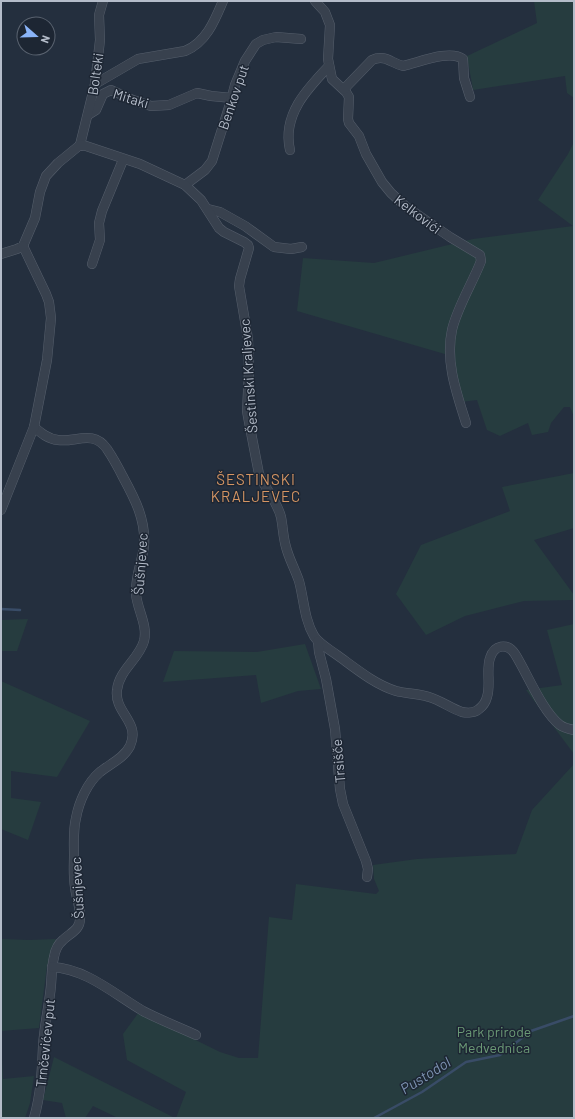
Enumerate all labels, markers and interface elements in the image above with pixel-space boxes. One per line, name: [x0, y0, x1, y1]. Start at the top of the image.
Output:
north arrow: [16, 16, 56, 56]
text: N: [39, 34, 53, 45]
street label: Bolteki: [84, 52, 106, 96]
street label: Benkov put: [214, 62, 252, 132]
street label: Mitaki: [111, 85, 151, 111]
street label: Kelkovići: [391, 191, 445, 237]
street label: Šestinski Kraljevec: [236, 318, 260, 434]
district label: ŠESTINSKI KRALJEVEC: [211, 470, 301, 505]
street label: Šušnjevec: [129, 533, 151, 595]
street label: Trsišče: [328, 738, 348, 784]
street label: Šušnjevec: [67, 857, 87, 919]
street label: Trnčevićev put: [32, 998, 58, 1088]
park label: Park prirode Medvednica: [457, 1023, 531, 1056]
water label: Pustodol: [397, 1052, 454, 1097]

